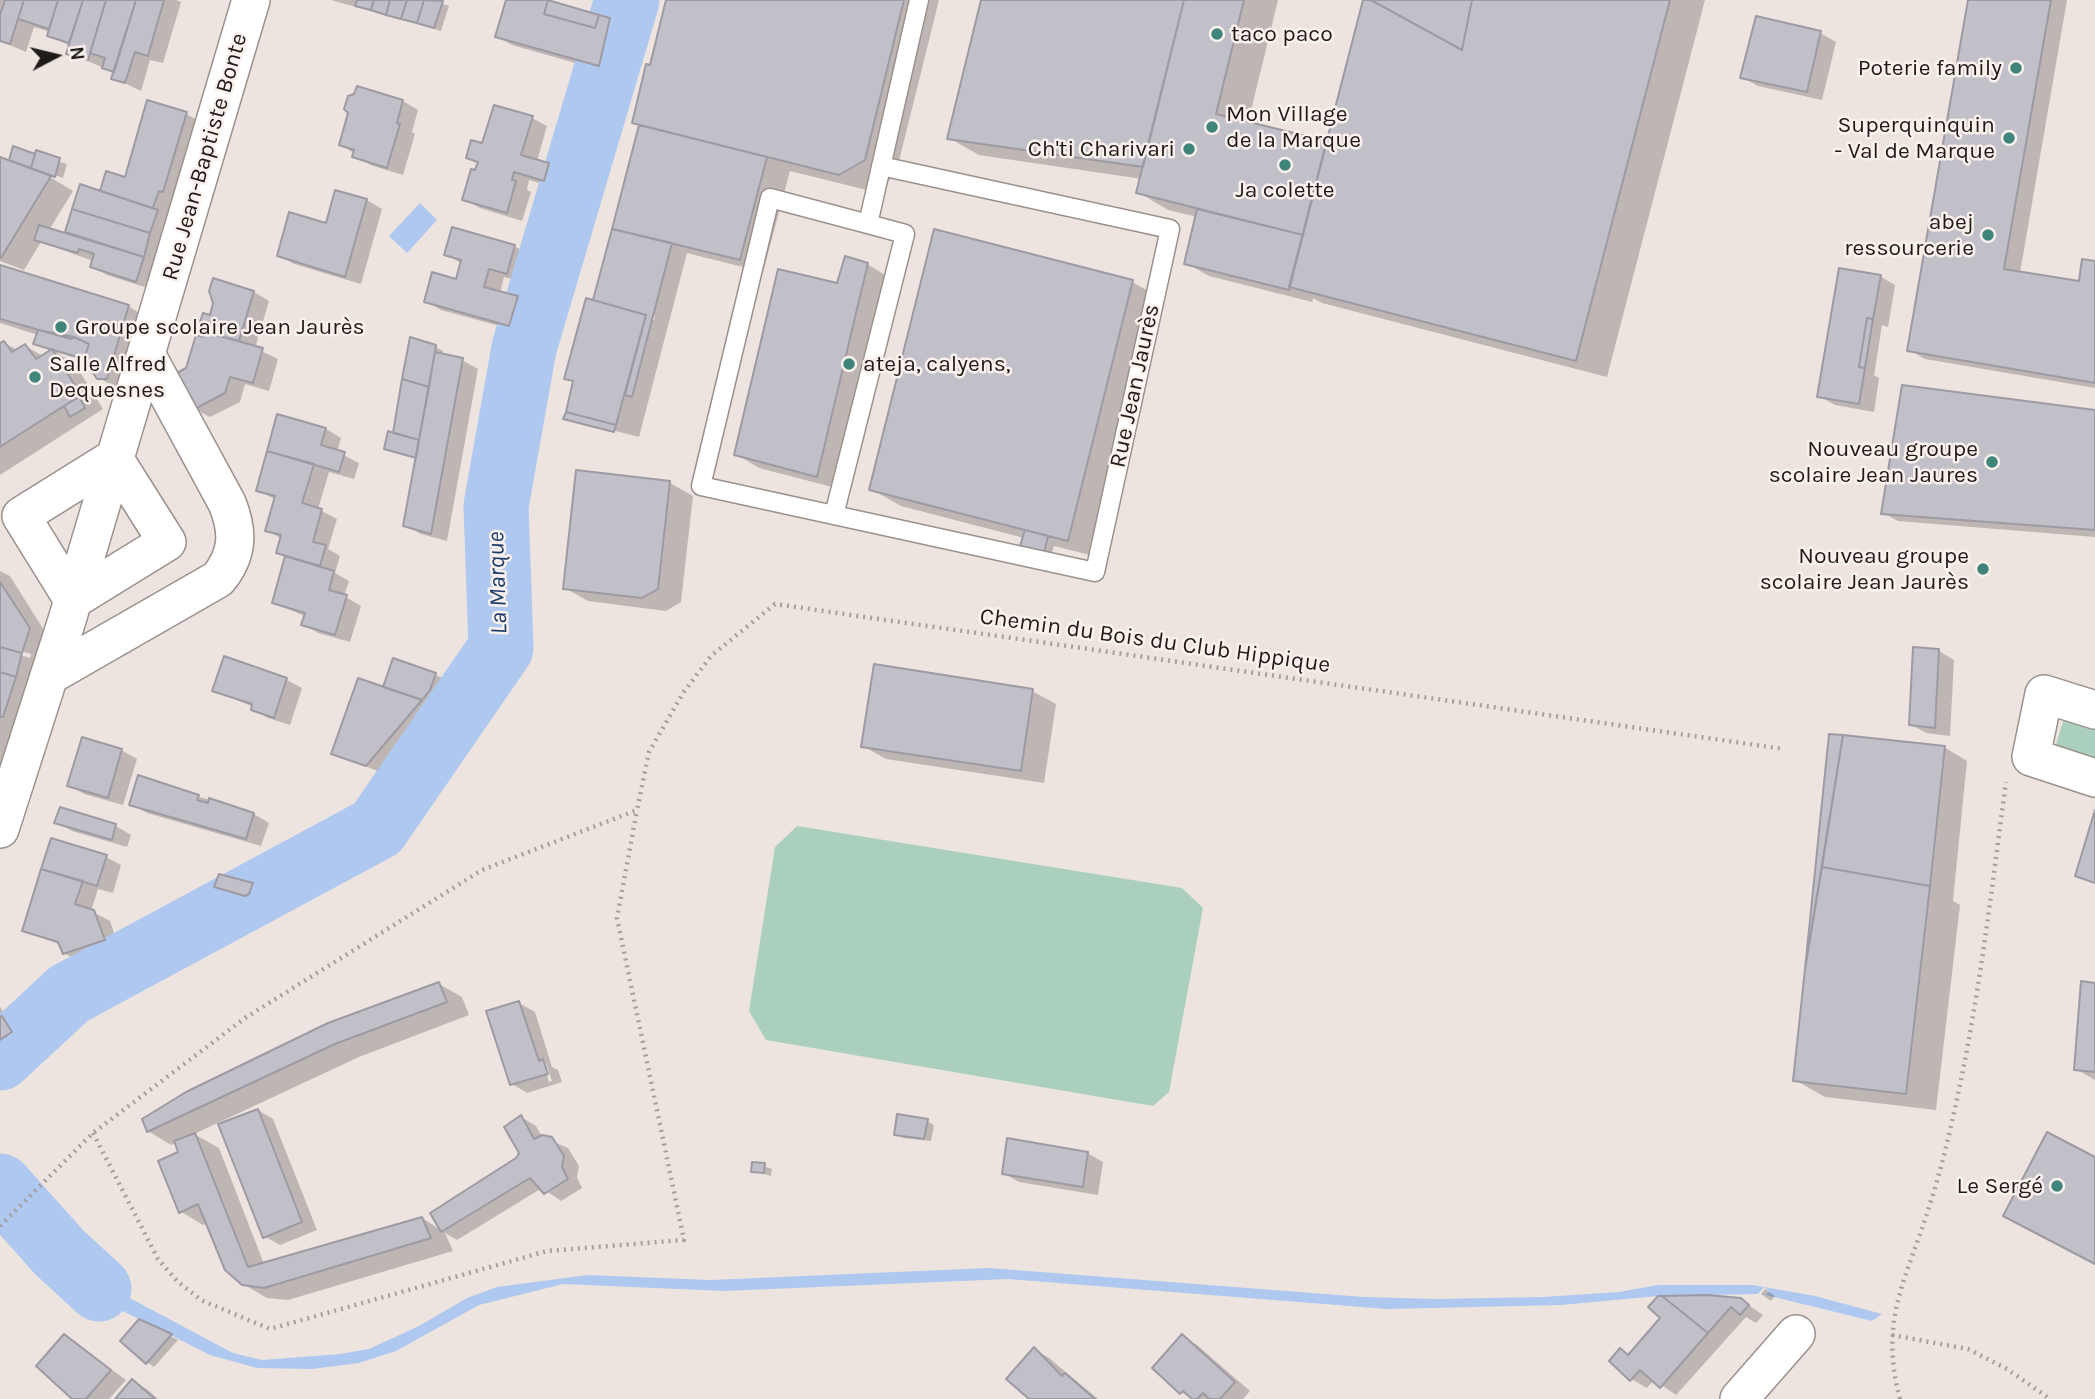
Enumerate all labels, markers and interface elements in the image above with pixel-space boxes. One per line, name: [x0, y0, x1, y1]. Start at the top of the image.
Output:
place label: taco paco: [1231, 20, 1333, 48]
north arrow: [21, 21, 91, 91]
marker: taco paco: [1209, 26, 1225, 42]
street label: Rue Jean-Baptiste Bonte: [156, 30, 254, 284]
text: N: [65, 45, 89, 62]
place label: Poterie family: [1858, 54, 2002, 82]
marker: Poterie family: [2008, 60, 2024, 76]
place label: Mon Village de la Marque: [1226, 100, 1361, 154]
place label: Superquinquin - Val de Marque: [1834, 111, 1995, 165]
marker: Mon Village de la Marque: [1204, 119, 1220, 135]
marker: Superquinquin - Val de Marque: [2001, 130, 2017, 146]
place label: Ch'ti Charivari: [1028, 135, 1175, 163]
marker: Ch'ti Charivari: [1181, 141, 1197, 157]
marker: Ja colette: [1277, 157, 1293, 173]
place label: Ja colette: [1235, 176, 1335, 204]
place label: abej ressourcerie: [1844, 208, 1974, 262]
marker: abej ressourcerie: [1980, 227, 1996, 243]
street label: Rue Jean Jaurès: [1104, 302, 1166, 470]
place label: Groupe scolaire Jean Jaurès: [75, 313, 365, 341]
marker: Groupe scolaire Jean Jaurès: [53, 319, 69, 335]
place label: Salle Alfred Dequesnes: [49, 350, 167, 404]
place label: ateja, calyens,: [863, 350, 1011, 378]
marker: ateja, calyens,: [841, 356, 857, 372]
marker: Salle Alfred Dequesnes: [27, 369, 43, 385]
place label: Nouveau groupe scolaire Jean Jaures: [1769, 435, 1978, 489]
marker: Nouveau groupe scolaire Jean Jaures: [1984, 454, 2000, 470]
water label: La Marque: [482, 531, 514, 635]
place label: Nouveau groupe scolaire Jean Jaurès: [1760, 542, 1969, 596]
marker: Nouveau groupe scolaire Jean Jaurès: [1975, 561, 1991, 577]
street label: Chemin du Bois du Club Hippique: [978, 603, 1332, 679]
place label: Le Sergé: [1957, 1172, 2043, 1200]
marker: Le Sergé: [2049, 1178, 2065, 1194]

